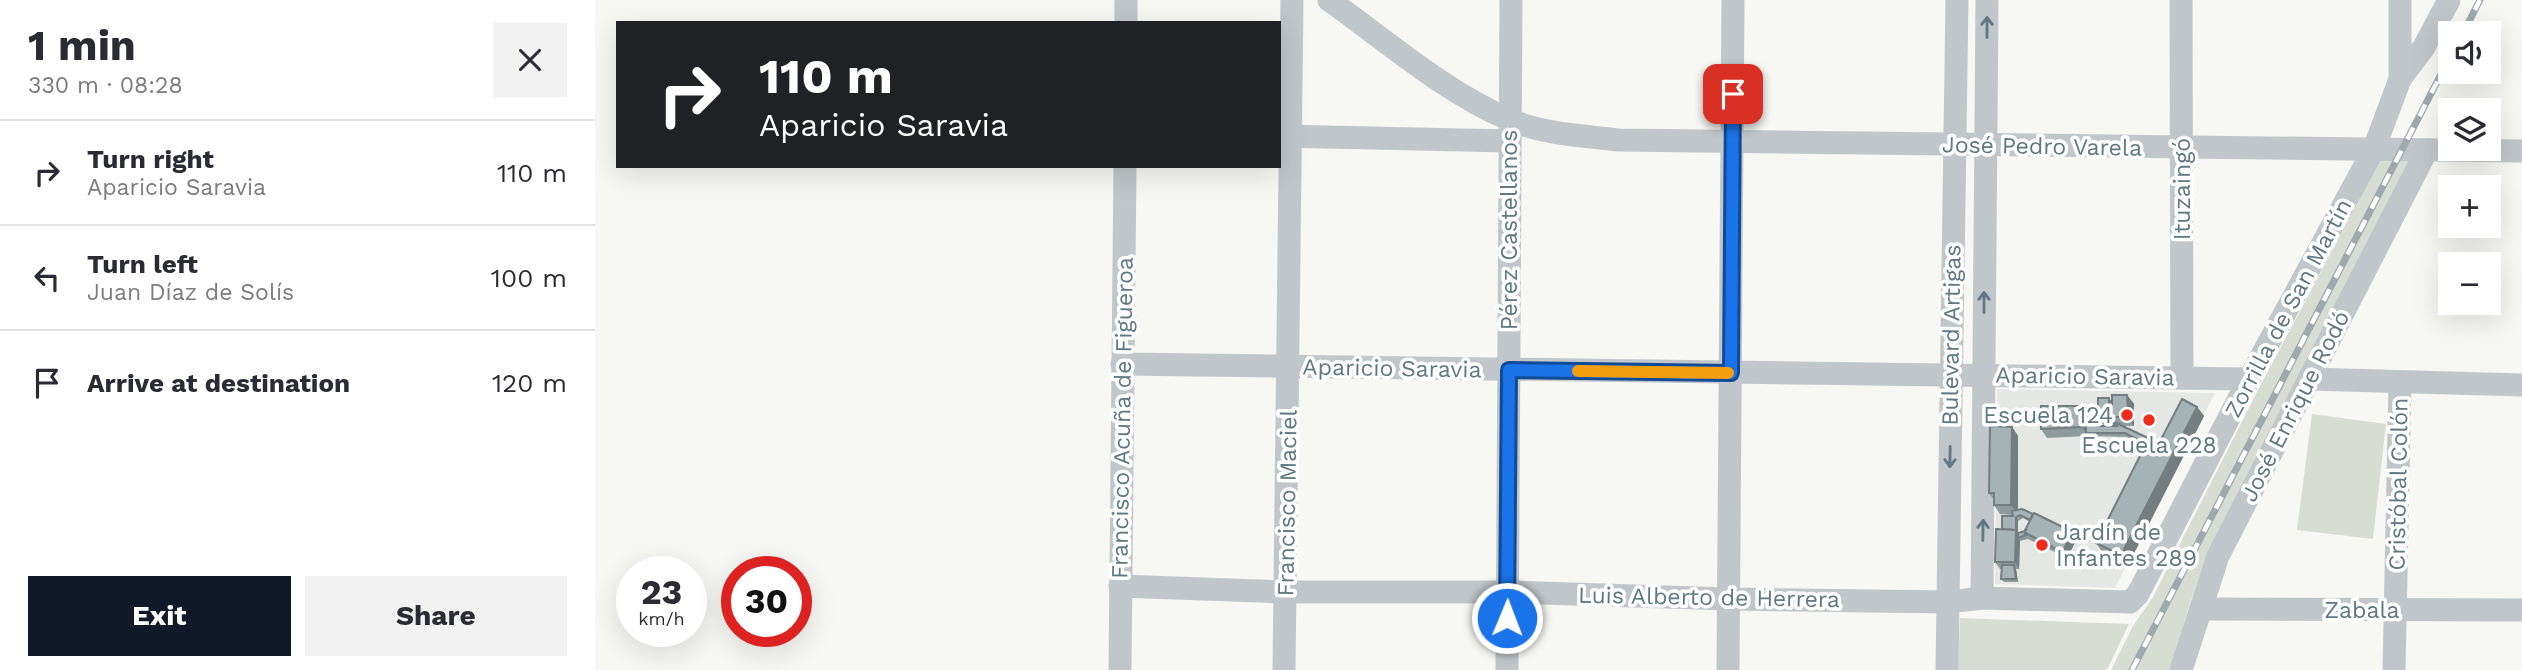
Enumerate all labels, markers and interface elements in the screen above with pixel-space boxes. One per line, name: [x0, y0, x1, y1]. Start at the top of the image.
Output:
one-way arrow: [1980, 16, 1994, 39]
text: 1 min: [28, 21, 136, 70]
map controls: [2438, 21, 2501, 315]
button: sound: [2438, 21, 2501, 84]
button: close: [493, 23, 567, 97]
text: 110 m: [759, 47, 893, 105]
icon: right: [644, 49, 735, 140]
pin: [1703, 64, 1763, 124]
text: 330 m · 08:28: [28, 72, 183, 99]
icon: arrive: [1714, 75, 1752, 113]
button: layers: [2438, 98, 2501, 161]
text: Aparicio Saravia: [759, 106, 1008, 144]
street label: Pérez Castellanos: [1496, 130, 1523, 330]
street label: José Pedro Varela: [1942, 131, 2142, 162]
street label: Ituzaingó: [2169, 138, 2196, 240]
text: Turn right: [87, 144, 214, 174]
icon: right: [28, 154, 66, 192]
text: 110 m: [497, 158, 567, 188]
text: Aparicio Saravia: [87, 174, 266, 201]
button: +: [2438, 175, 2501, 238]
street label: Zorrilla de San Martín: [2219, 194, 2357, 422]
street label: Bulevard Artigas: [1936, 244, 1967, 426]
text: Turn left: [87, 249, 198, 279]
button: −: [2438, 252, 2501, 315]
street label: Francisco Acuña de Figueroa: [1106, 257, 1139, 579]
icon: left: [28, 259, 66, 297]
text: 100 m: [491, 263, 567, 293]
text: Juan Díaz de Solís: [87, 279, 294, 306]
one-way arrow: [1977, 291, 1991, 314]
street label: José Enrique Rodó: [2236, 306, 2355, 506]
street label: Aparicio Saravia: [1302, 353, 1482, 384]
street label: Aparicio Saravia: [1995, 361, 2175, 392]
icon: arrive: [28, 364, 66, 402]
text: Arrive at destination: [87, 368, 350, 398]
text: 120 m: [492, 368, 567, 398]
street label: Cristóbal Colón: [2383, 397, 2414, 571]
place label: Escuela 124: [1983, 402, 2113, 429]
marker: Escuela 124: [2119, 407, 2135, 423]
street label: Francisco Maciel: [1272, 409, 1303, 597]
marker: Escuela 228: [2141, 412, 2157, 428]
place label: Escuela 228: [2081, 432, 2217, 459]
one-way arrow: [1943, 445, 1956, 468]
one-way arrow: [1976, 519, 1989, 542]
place label: Jardín de Infantes 289: [2056, 519, 2197, 572]
marker: Jardín de Infantes 289: [2034, 537, 2050, 553]
speed limit sign: 30: [721, 556, 812, 647]
text: 23: [641, 571, 682, 613]
button: Exit: [28, 576, 291, 656]
button: Share: [305, 576, 567, 656]
position arrow: [1470, 581, 1544, 655]
street label: Luis Alberto de Herrera: [1578, 582, 1840, 613]
street label: Zabala: [2324, 597, 2400, 624]
text: km/h: [638, 608, 685, 629]

